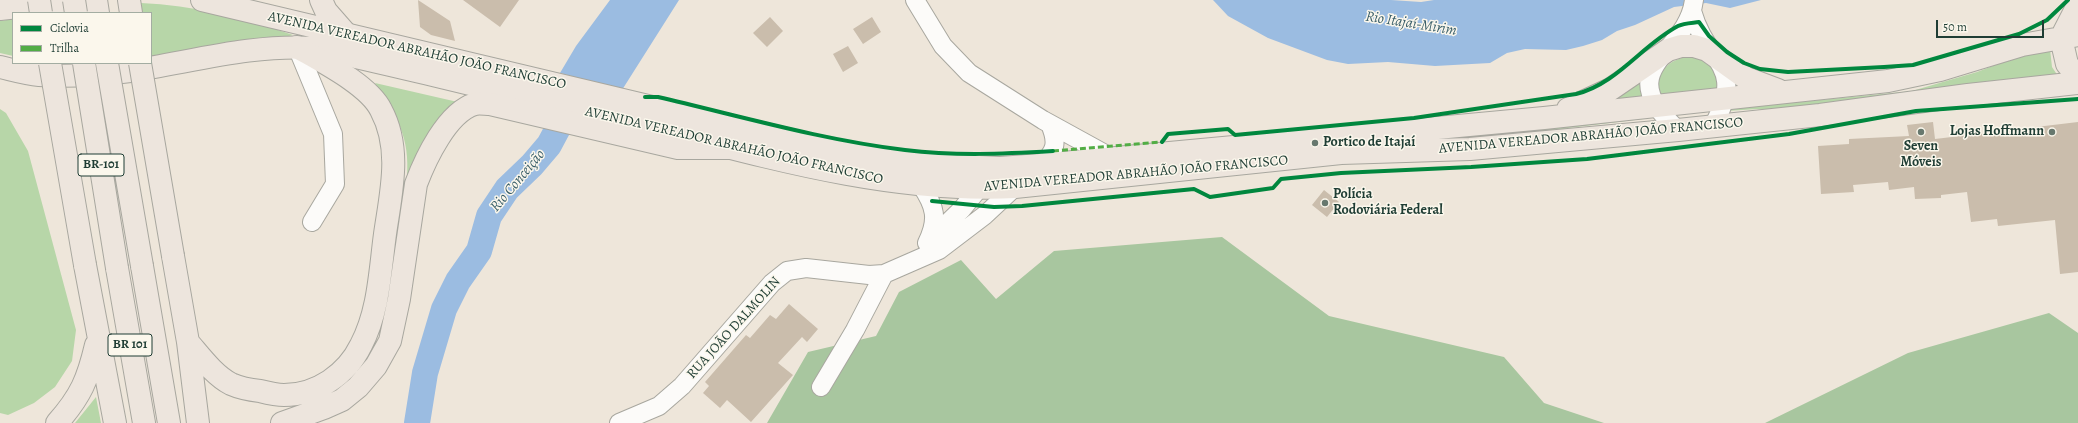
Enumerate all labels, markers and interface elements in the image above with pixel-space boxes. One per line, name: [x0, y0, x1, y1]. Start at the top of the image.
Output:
street label: AVENIDA VEREADOR ABRAHÃO JOÃO FRANCISCO: [266, 8, 568, 94]
water label: Rio Itajaí-Mirim: [1364, 8, 1458, 40]
legend: [12, 12, 152, 64]
scale bar: [1938, 12, 2046, 38]
text: 50 m: [1943, 19, 1967, 35]
text: Ciclovia: [50, 20, 89, 36]
text: Trilha: [50, 40, 79, 56]
street label: AVENIDA VEREADOR ABRAHÃO JOÃO FRANCISCO: [583, 103, 885, 189]
street label: AVENIDA VEREADOR ABRAHÃO JOÃO FRANCISCO: [1438, 114, 1744, 158]
place label: Lojas Hoffmann: [1950, 124, 2044, 140]
marker: Seven Móveis: [1916, 127, 1926, 137]
marker: Lojas Hoffmann: [2047, 127, 2057, 137]
place label: Portico de Itajaí: [1323, 135, 1415, 151]
marker: Portico de Itajaí: [1310, 138, 1320, 148]
place label: Seven Móveis: [1900, 139, 1942, 172]
water label: Rio Conceição: [487, 146, 549, 216]
street label: AVENIDA VEREADOR ABRAHÃO JOÃO FRANCISCO: [983, 152, 1289, 196]
road number: BR-101: [78, 154, 124, 176]
place label: Polícia Rodoviária Federal: [1333, 187, 1443, 220]
marker: Polícia Rodoviária Federal: [1320, 198, 1330, 208]
street label: RUA JOÃO DALMOLIN: [684, 273, 784, 383]
road number: BR 101: [108, 334, 152, 356]

